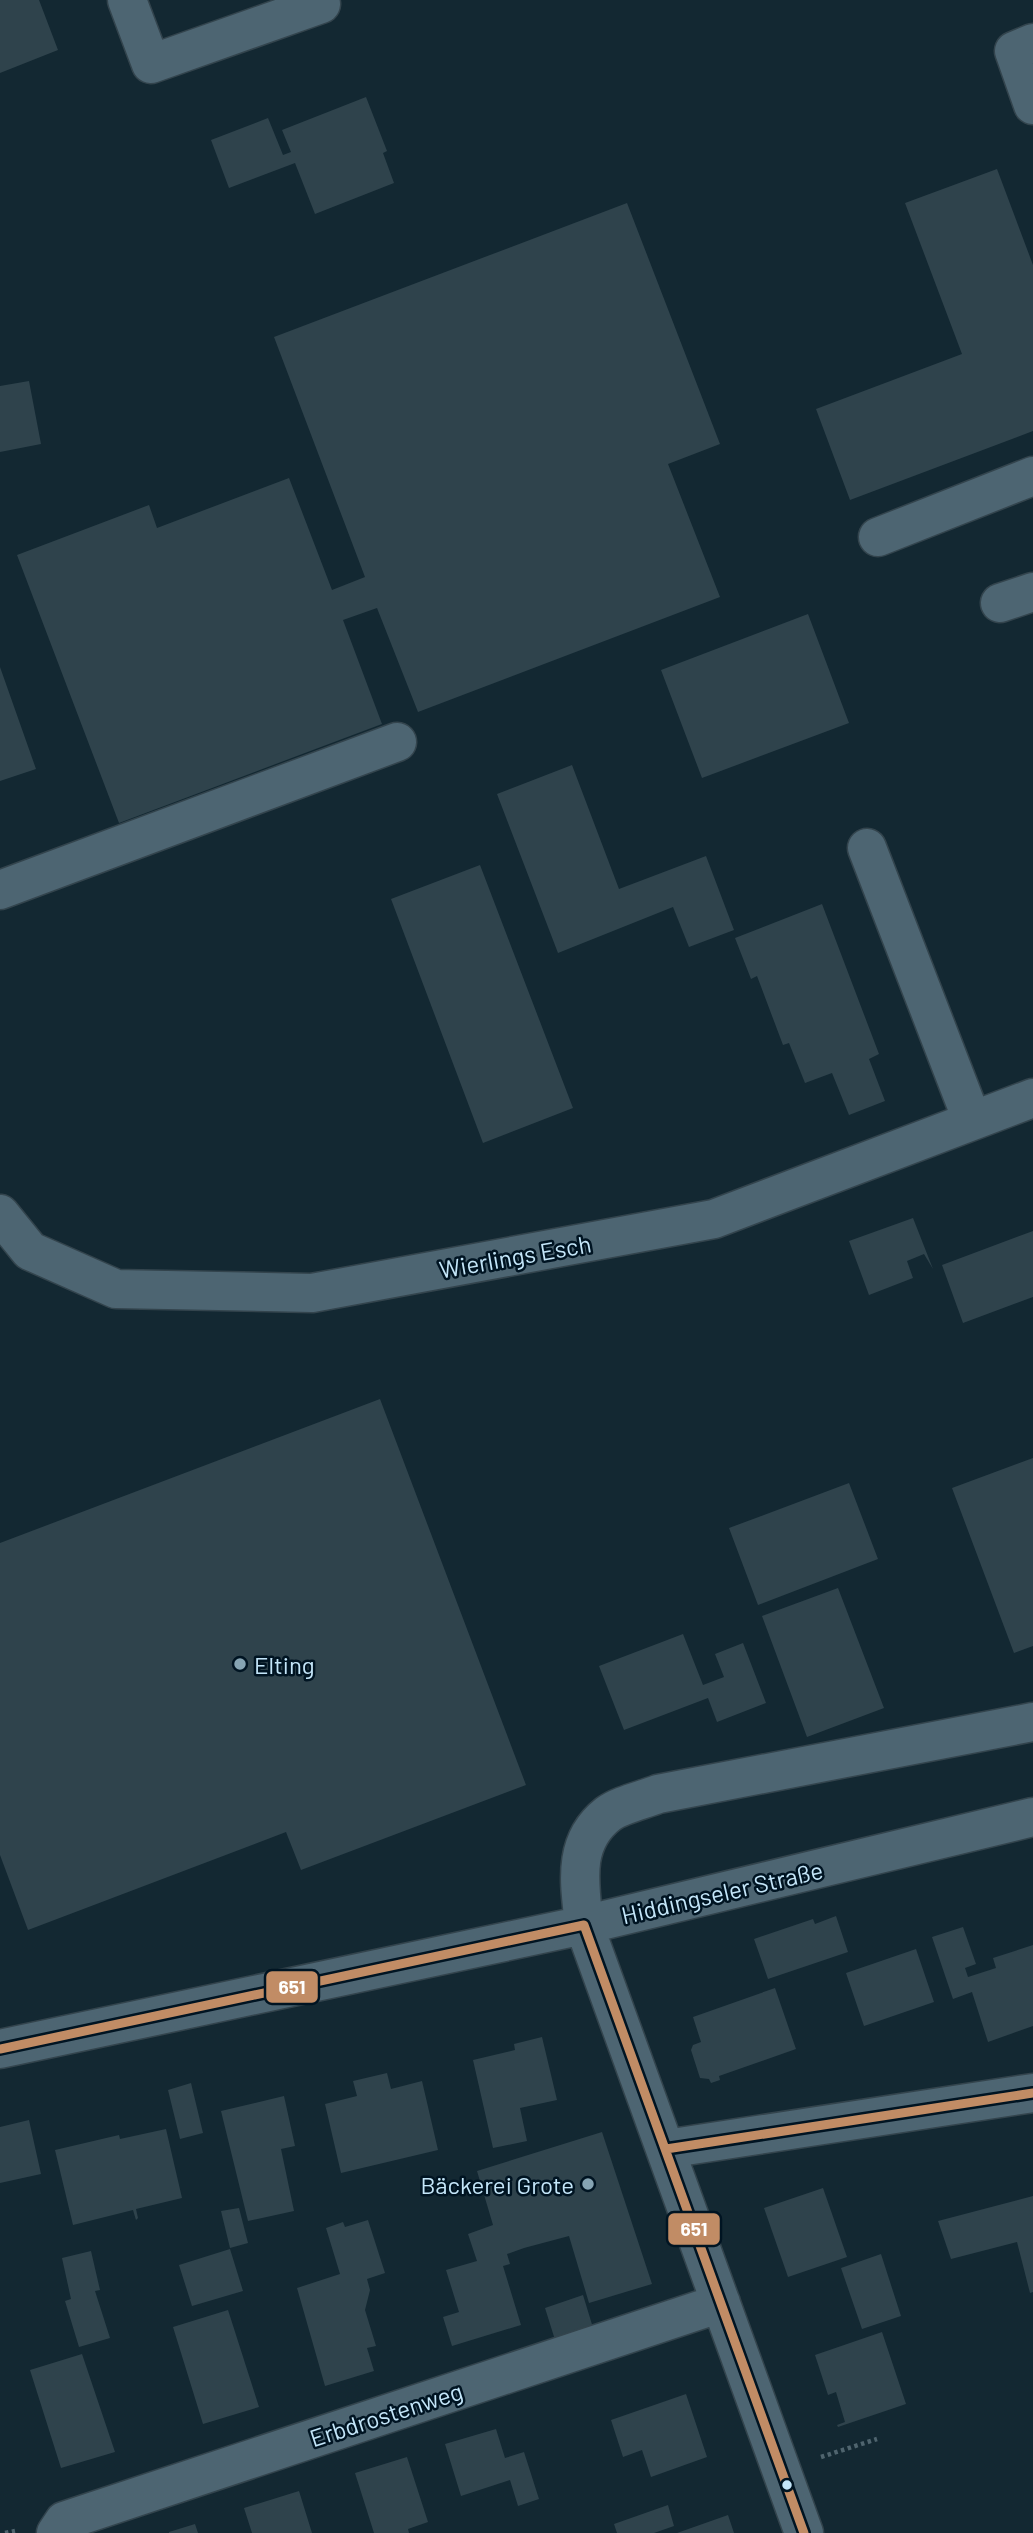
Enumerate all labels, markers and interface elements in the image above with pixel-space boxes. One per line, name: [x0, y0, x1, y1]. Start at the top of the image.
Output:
street label: Wierlings Esch: [437, 1228, 593, 1284]
place label: Elting: [254, 1650, 315, 1679]
marker: Elting: [232, 1656, 248, 1672]
street label: Hiddingseler Straße: [618, 1855, 826, 1929]
line badge: 651: [265, 1970, 319, 2004]
text: 651: [279, 1975, 305, 1998]
place label: Bäckerei Grote: [420, 2170, 574, 2199]
marker: Bäckerei Grote: [580, 2176, 596, 2192]
line badge: 651: [667, 2212, 721, 2246]
text: 651: [681, 2217, 707, 2240]
street label: Erbdrostenweg: [306, 2376, 466, 2452]
unlabelled marker: [780, 2478, 794, 2492]

